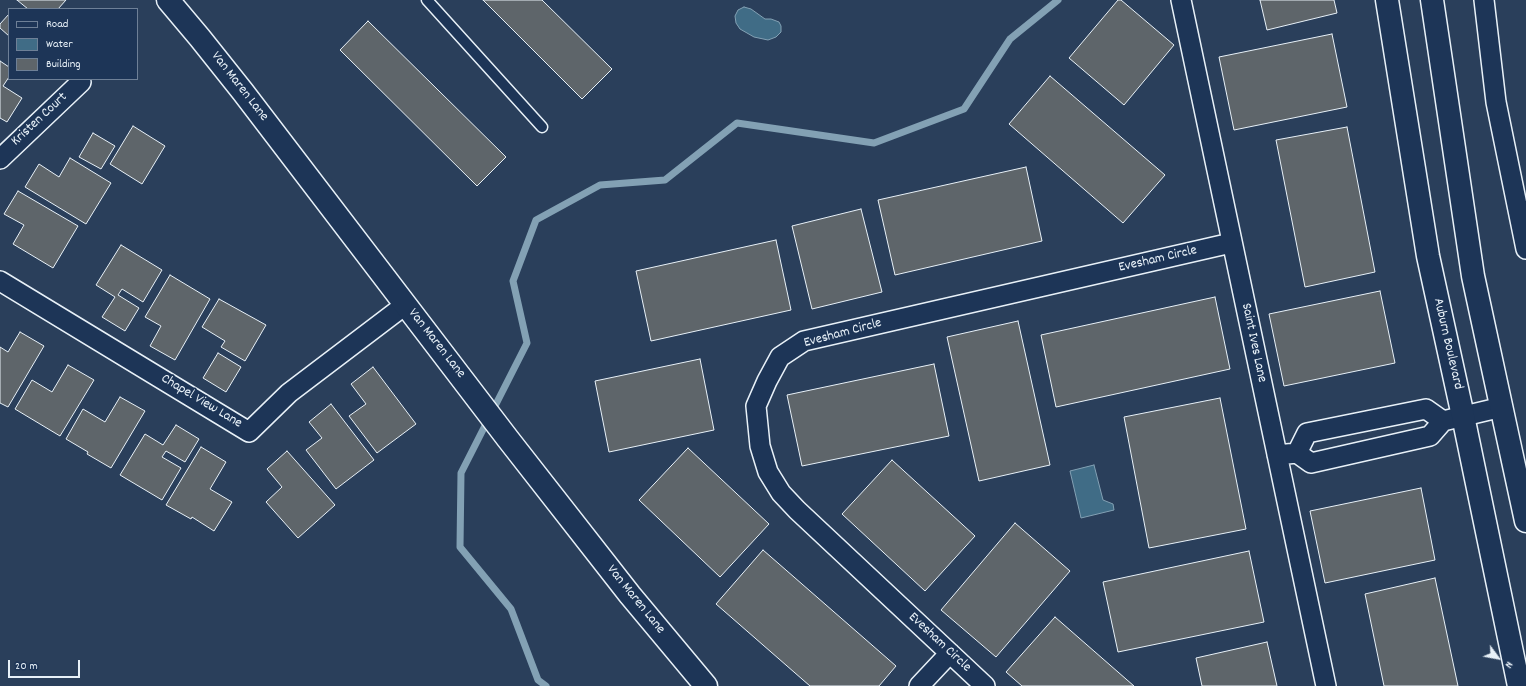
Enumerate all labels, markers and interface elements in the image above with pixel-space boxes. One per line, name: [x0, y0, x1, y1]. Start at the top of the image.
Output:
legend: [8, 8, 138, 80]
text: Road: [46, 16, 68, 33]
text: Water: [46, 36, 73, 53]
street label: Van Maren Lane: [207, 49, 271, 125]
text: Building: [46, 56, 81, 73]
street label: Kristen Court: [8, 90, 72, 150]
street label: Evesham Circle: [1117, 243, 1199, 277]
street label: Auburn Boulevard: [1428, 297, 1466, 391]
street label: Saint Ives Lane: [1236, 302, 1270, 384]
street label: Van Maren Lane: [404, 306, 468, 382]
street label: Evesham Circle: [802, 316, 884, 352]
street label: Chapel View Lane: [157, 371, 245, 433]
street label: Van Maren Lane: [602, 562, 668, 638]
street label: Evesham Circle: [904, 610, 974, 676]
north arrow: [1478, 638, 1518, 678]
scale bar: [10, 652, 82, 678]
text: 20 m: [15, 658, 38, 675]
text: N: [1500, 658, 1516, 671]

